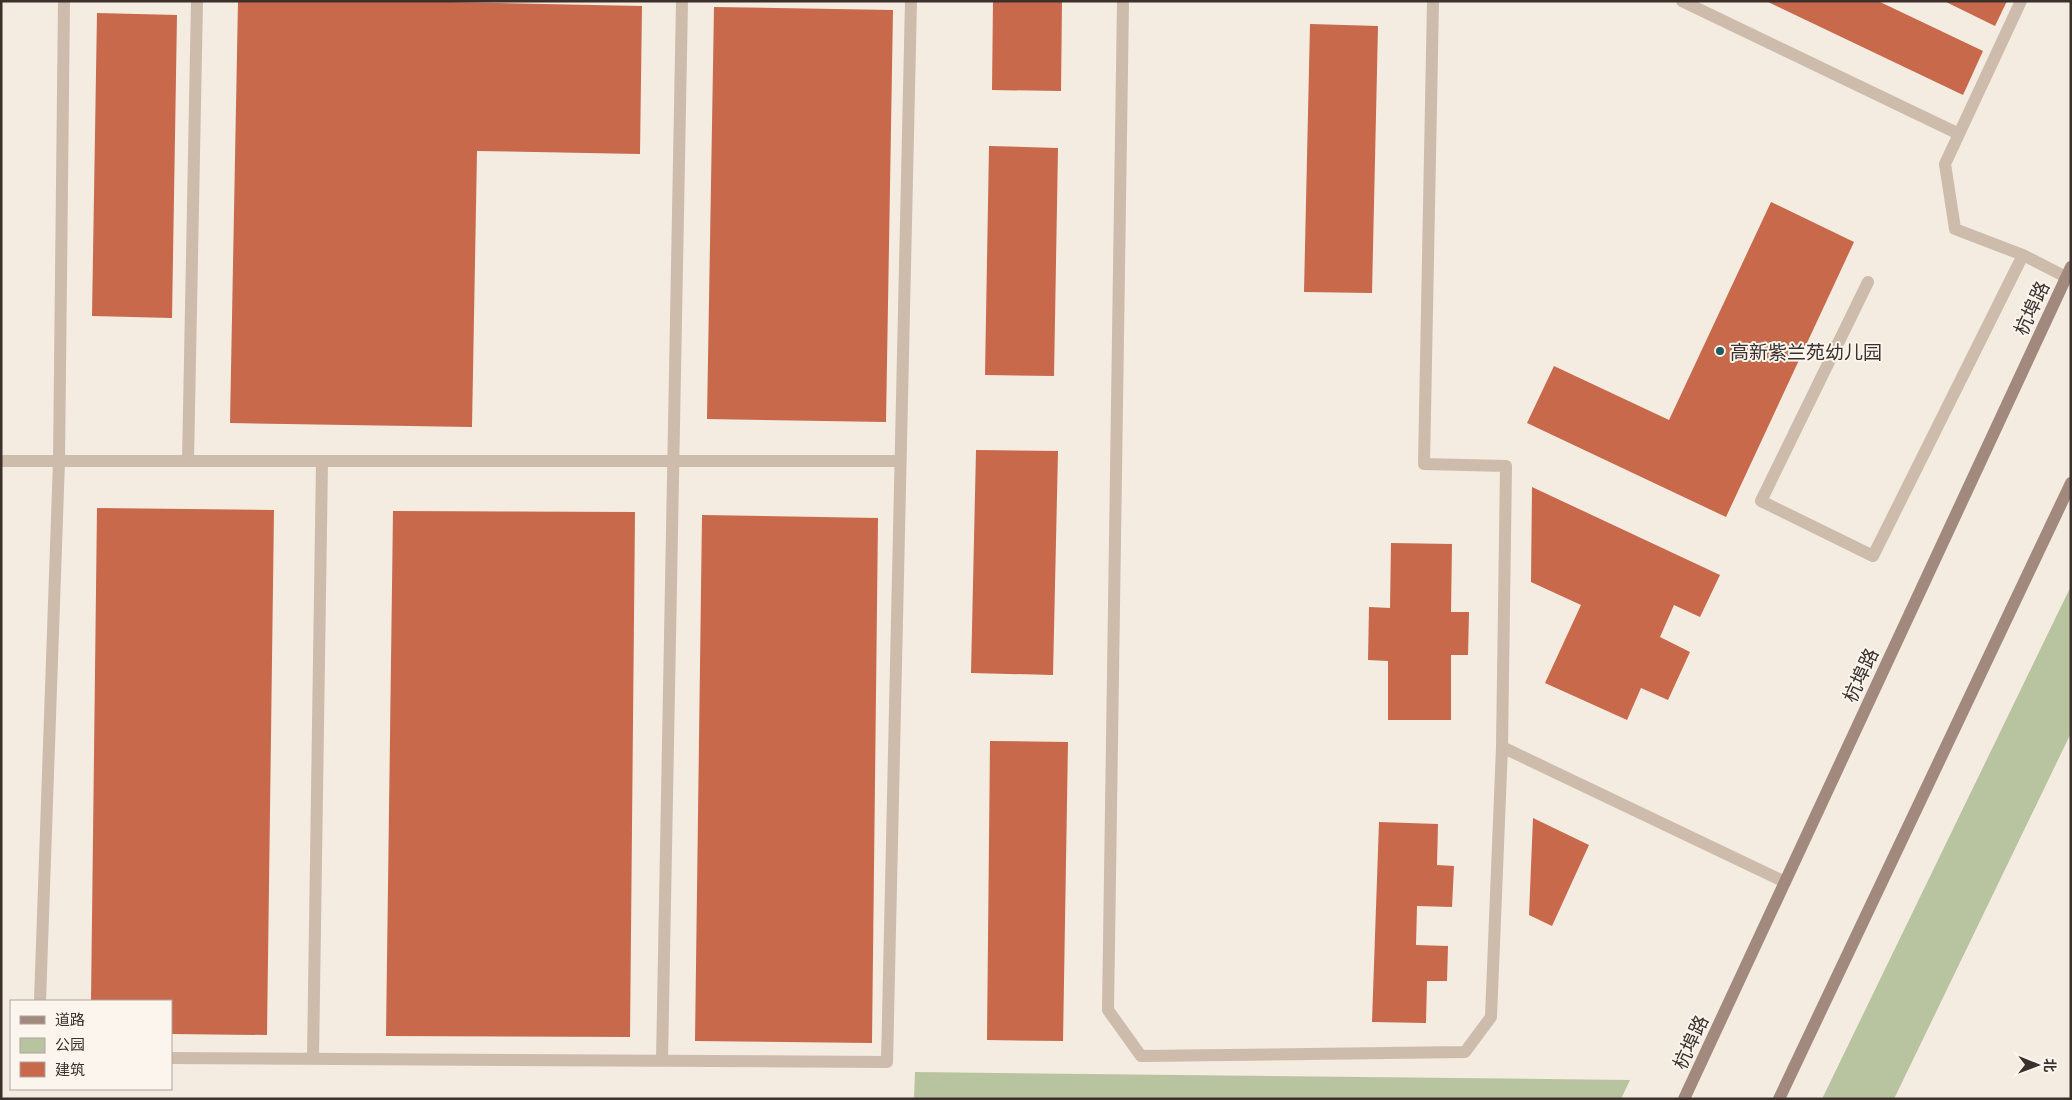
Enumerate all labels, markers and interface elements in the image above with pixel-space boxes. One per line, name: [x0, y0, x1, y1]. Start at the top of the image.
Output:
street label: 杭埠路: [2009, 277, 2053, 339]
place label: 高新紫兰苑幼儿园: [1730, 340, 1882, 363]
marker: 高新紫兰苑幼儿园: [1714, 345, 1726, 357]
street label: 杭埠路: [1838, 644, 1882, 706]
legend: [10, 1000, 172, 1090]
text: 道路: [55, 1010, 85, 1028]
street label: 杭埠路: [1668, 1011, 1712, 1073]
text: 公园: [55, 1035, 85, 1053]
north arrow: [2012, 1040, 2062, 1090]
text: 北: [2042, 1058, 2059, 1072]
text: 建筑: [55, 1060, 85, 1078]

